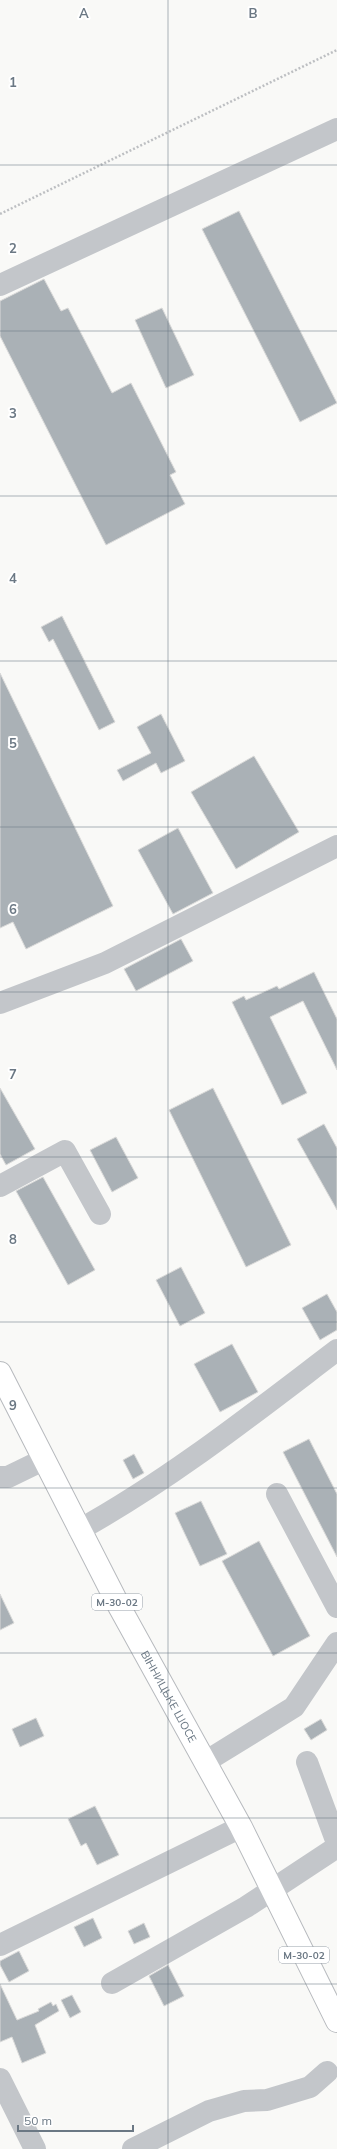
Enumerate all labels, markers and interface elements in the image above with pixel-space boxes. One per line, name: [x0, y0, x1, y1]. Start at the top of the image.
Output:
text: A: [79, 5, 89, 21]
text: B: [249, 5, 258, 21]
text: 1: [9, 74, 17, 90]
text: 2: [9, 240, 17, 256]
text: 3: [9, 405, 17, 421]
text: 4: [9, 570, 17, 586]
text: 5: [9, 735, 17, 751]
text: 6: [9, 901, 17, 917]
text: 7: [9, 1066, 17, 1082]
text: 8: [9, 1231, 17, 1247]
text: 9: [9, 1397, 17, 1413]
road number: М-30-02: [92, 1594, 142, 1610]
street label: ВІННИЦЬКЕ ШОСЕ: [138, 1648, 200, 1745]
road number: М-30-02: [279, 1947, 329, 1963]
scale bar: [18, 2107, 133, 2133]
text: 50 m: [24, 2113, 52, 2128]

